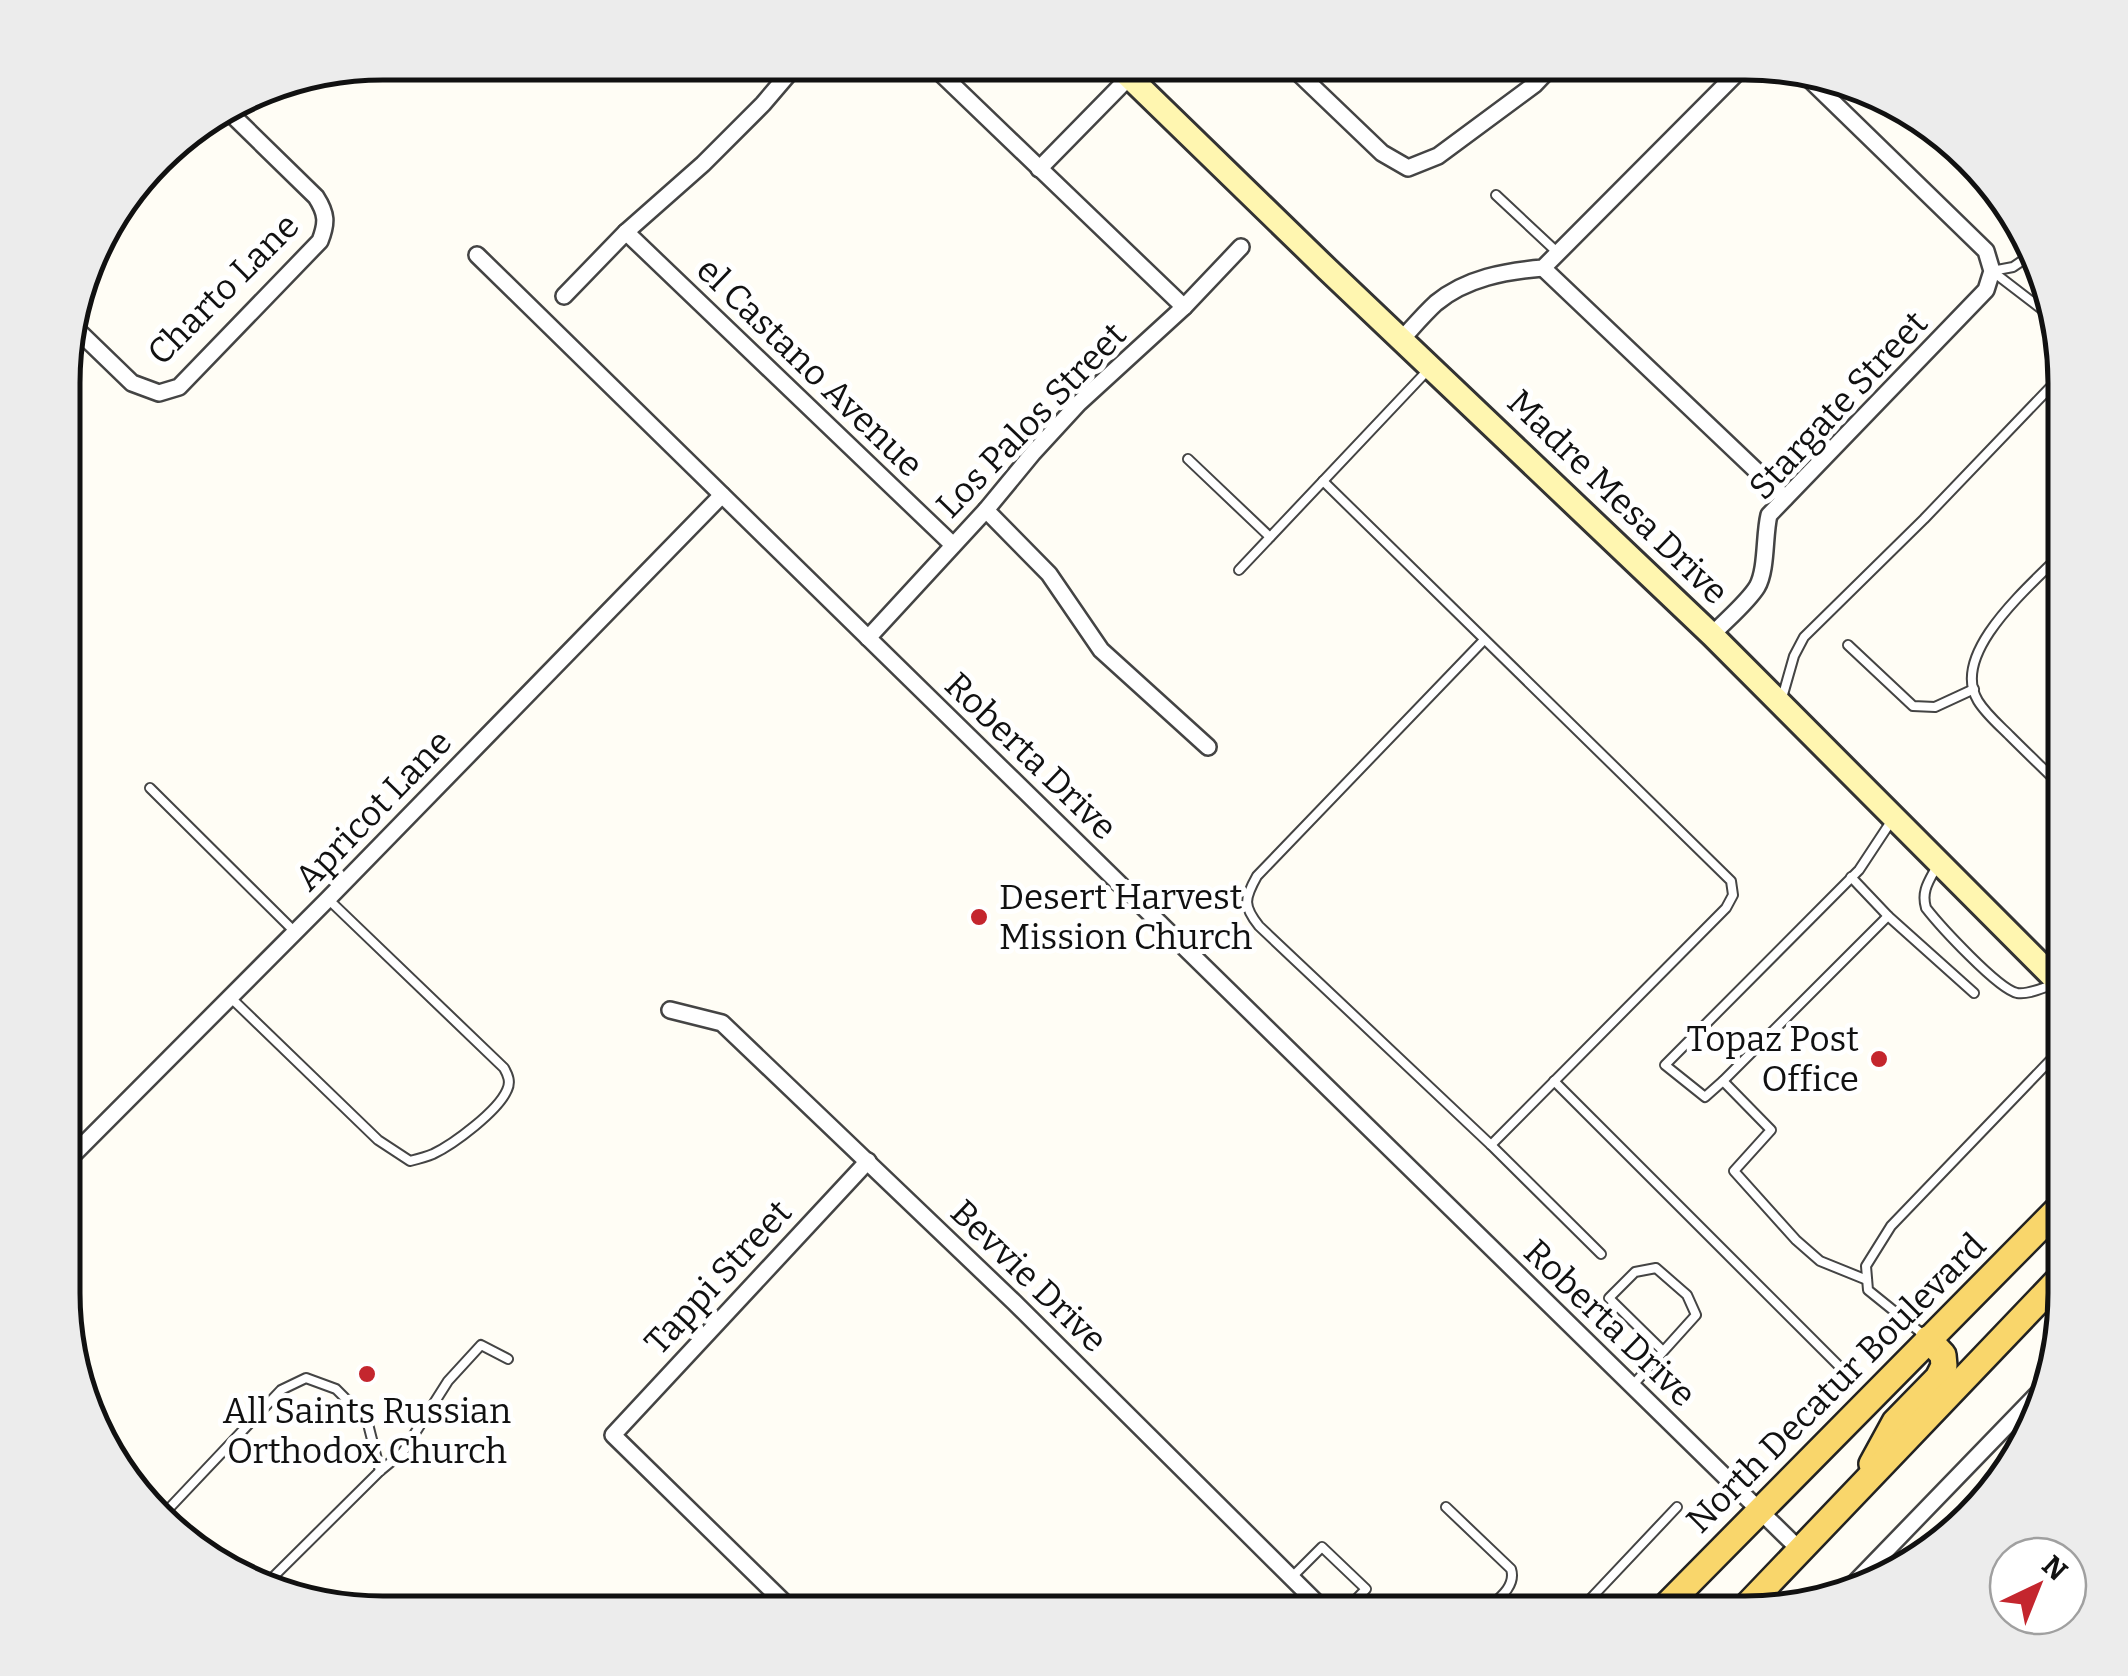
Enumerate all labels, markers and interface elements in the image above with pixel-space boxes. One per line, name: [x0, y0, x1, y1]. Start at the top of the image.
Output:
street label: Charto Lane: [139, 205, 307, 373]
street label: el Castano Avenue: [688, 248, 932, 486]
street label: Stargate Street: [1740, 302, 1936, 508]
street label: Los Palos Street: [927, 314, 1135, 526]
street label: Madre Mesa Drive: [1499, 381, 1737, 613]
street label: Roberta Drive: [937, 664, 1125, 848]
street label: Apricot Lane: [286, 721, 460, 899]
place label: Desert Harvest Mission Church: [999, 876, 1253, 958]
marker: Desert Harvest Mission Church: [968, 906, 990, 928]
place label: Topaz Post Office: [1687, 1018, 1859, 1100]
marker: Topaz Post Office: [1868, 1048, 1890, 1070]
street label: Tappi Street: [636, 1191, 800, 1363]
street label: Bevvie Drive: [942, 1191, 1116, 1361]
street label: North Decatur Boulevard: [1678, 1225, 1994, 1541]
street label: Roberta Drive: [1516, 1231, 1704, 1415]
marker: All Saints Russian Orthodox Church: [356, 1363, 378, 1385]
place label: All Saints Russian Orthodox Church: [223, 1390, 511, 1472]
north arrow: [1988, 1536, 2088, 1636]
text: N: [2036, 1549, 2074, 1588]

